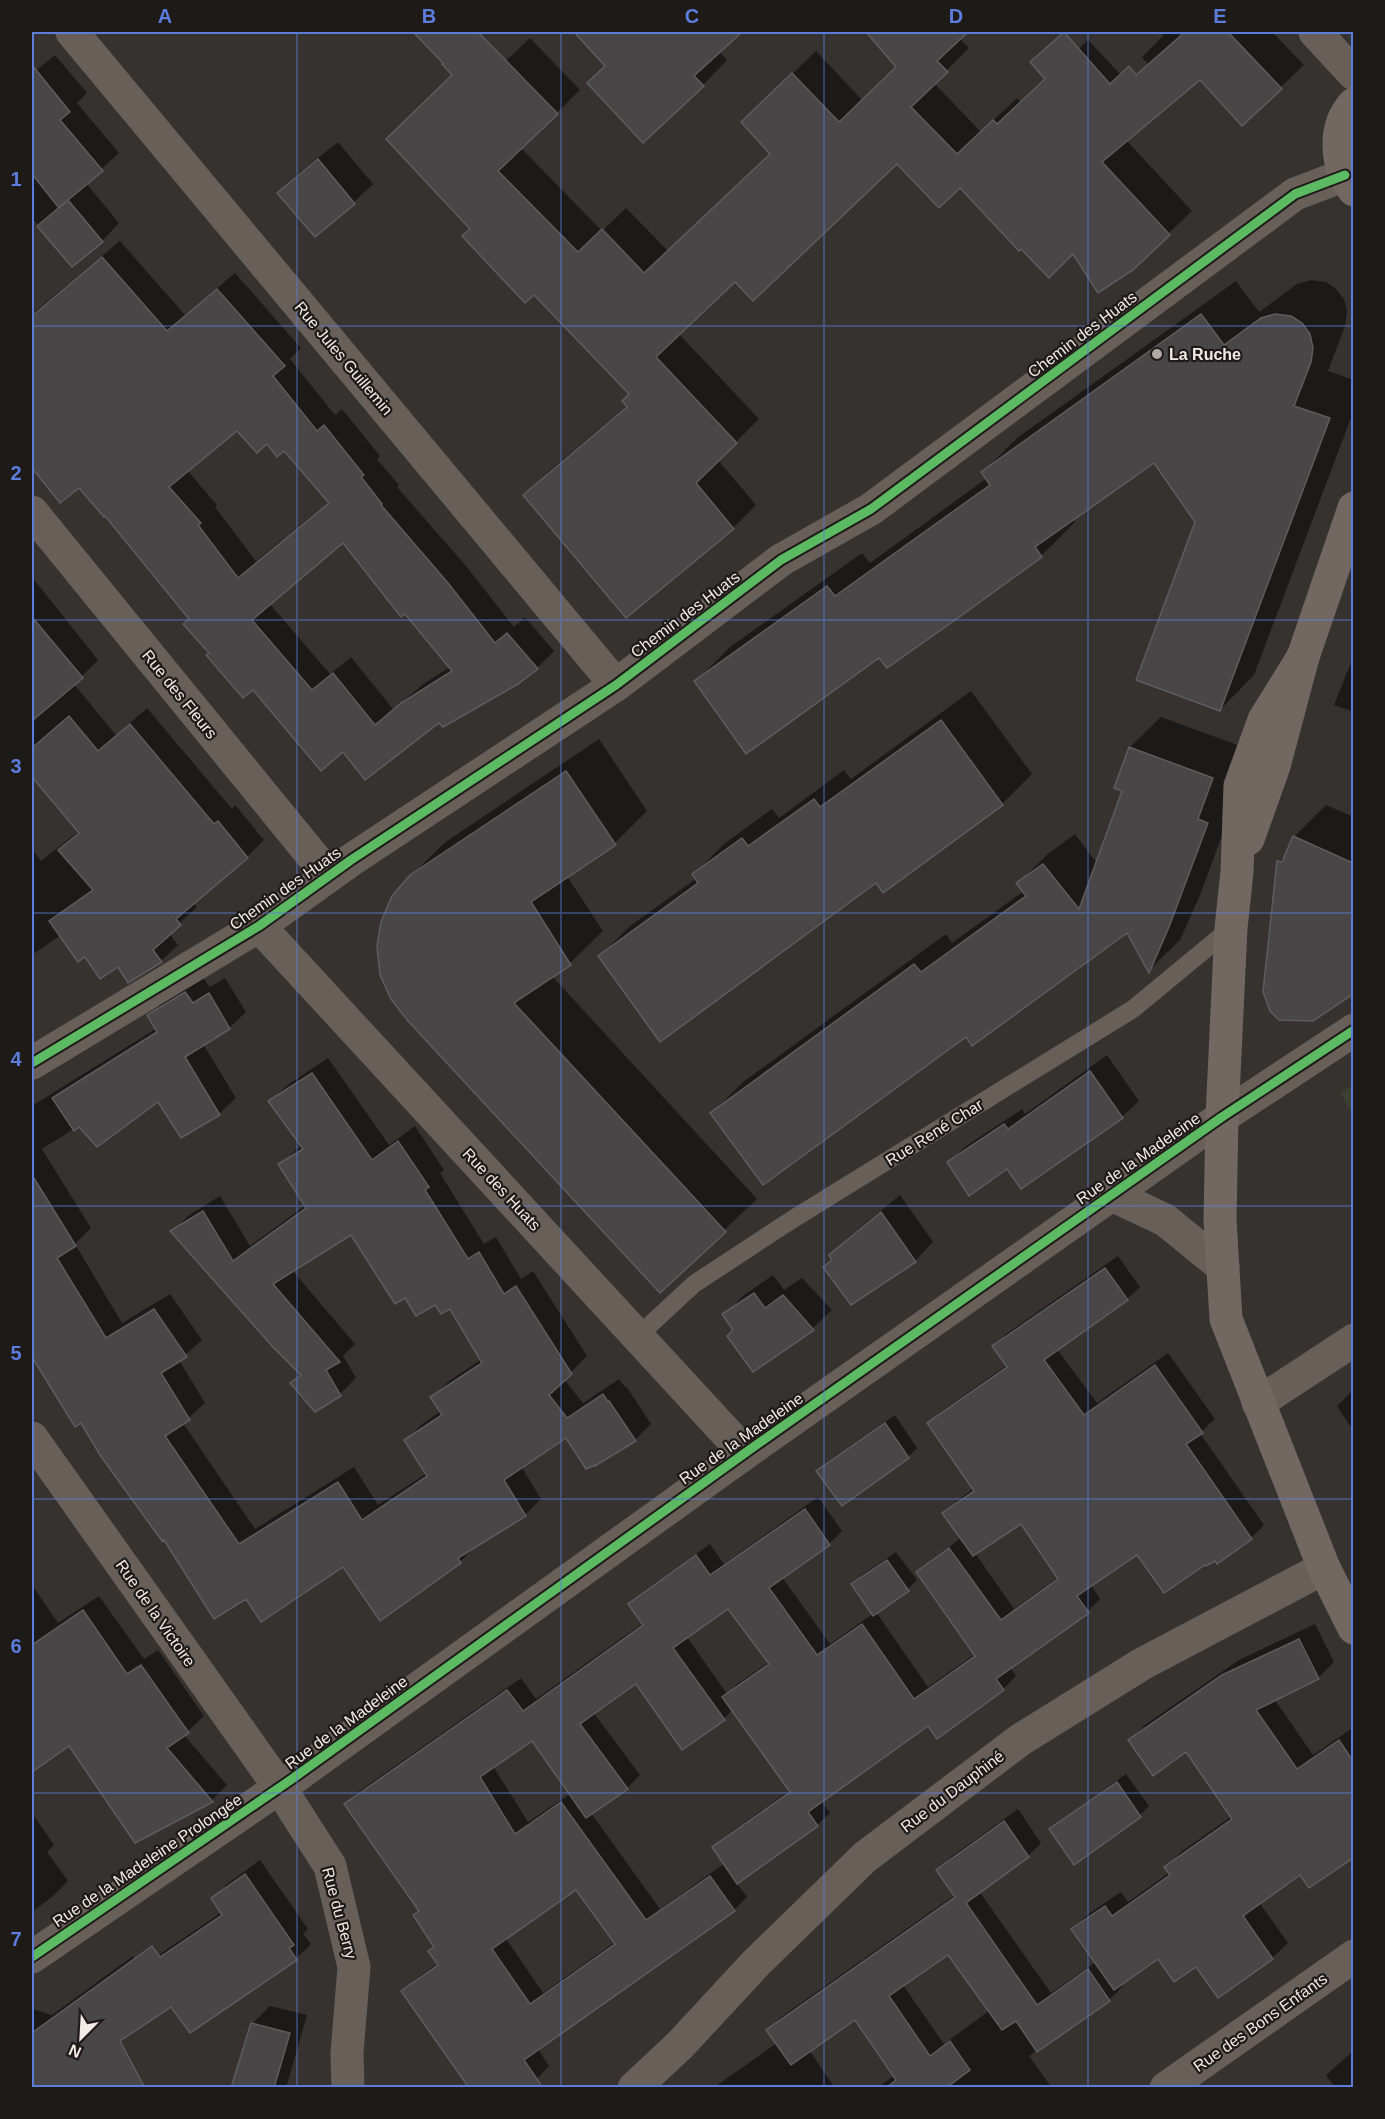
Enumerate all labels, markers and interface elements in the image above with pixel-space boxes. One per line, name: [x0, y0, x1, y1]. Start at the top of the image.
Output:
text: A: [158, 5, 172, 27]
text: B: [422, 5, 436, 27]
text: C: [685, 5, 699, 27]
text: D: [949, 5, 963, 27]
text: E: [1213, 5, 1227, 27]
text: 1: [10, 168, 22, 190]
street label: Chemin des Huats: [1025, 288, 1140, 381]
street label: Rue Jules Guillemin: [291, 298, 396, 418]
place label: La Ruche: [1169, 346, 1241, 363]
marker: La Ruche: [1150, 347, 1164, 361]
text: 2: [10, 462, 22, 484]
street label: Chemin des Huats: [628, 568, 743, 661]
street label: Rue des Fleurs: [139, 647, 220, 742]
text: 3: [10, 755, 22, 777]
street label: Chemin des Huats: [227, 844, 344, 933]
text: 4: [10, 1048, 22, 1070]
street label: Rue René Char: [883, 1095, 986, 1169]
street label: Rue de la Madeleine: [1073, 1109, 1203, 1207]
street label: Rue des Huats: [459, 1145, 544, 1234]
text: 5: [10, 1342, 22, 1364]
street label: Rue de la Madeleine: [676, 1389, 806, 1487]
street label: Rue de la Victoire: [112, 1557, 199, 1670]
text: 6: [10, 1635, 22, 1657]
street label: Rue de la Madeleine: [282, 1672, 411, 1772]
street label: Rue du Dauphiné: [897, 1747, 1007, 1836]
street label: Rue de la Madeleine Prolongée: [50, 1791, 245, 1930]
street label: Rue du Berry: [319, 1865, 360, 1961]
text: 7: [10, 1928, 22, 1950]
street label: Rue des Bons Enfants: [1190, 1970, 1330, 2075]
north arrow: [51, 2008, 111, 2068]
text: N: [66, 2041, 84, 2061]

